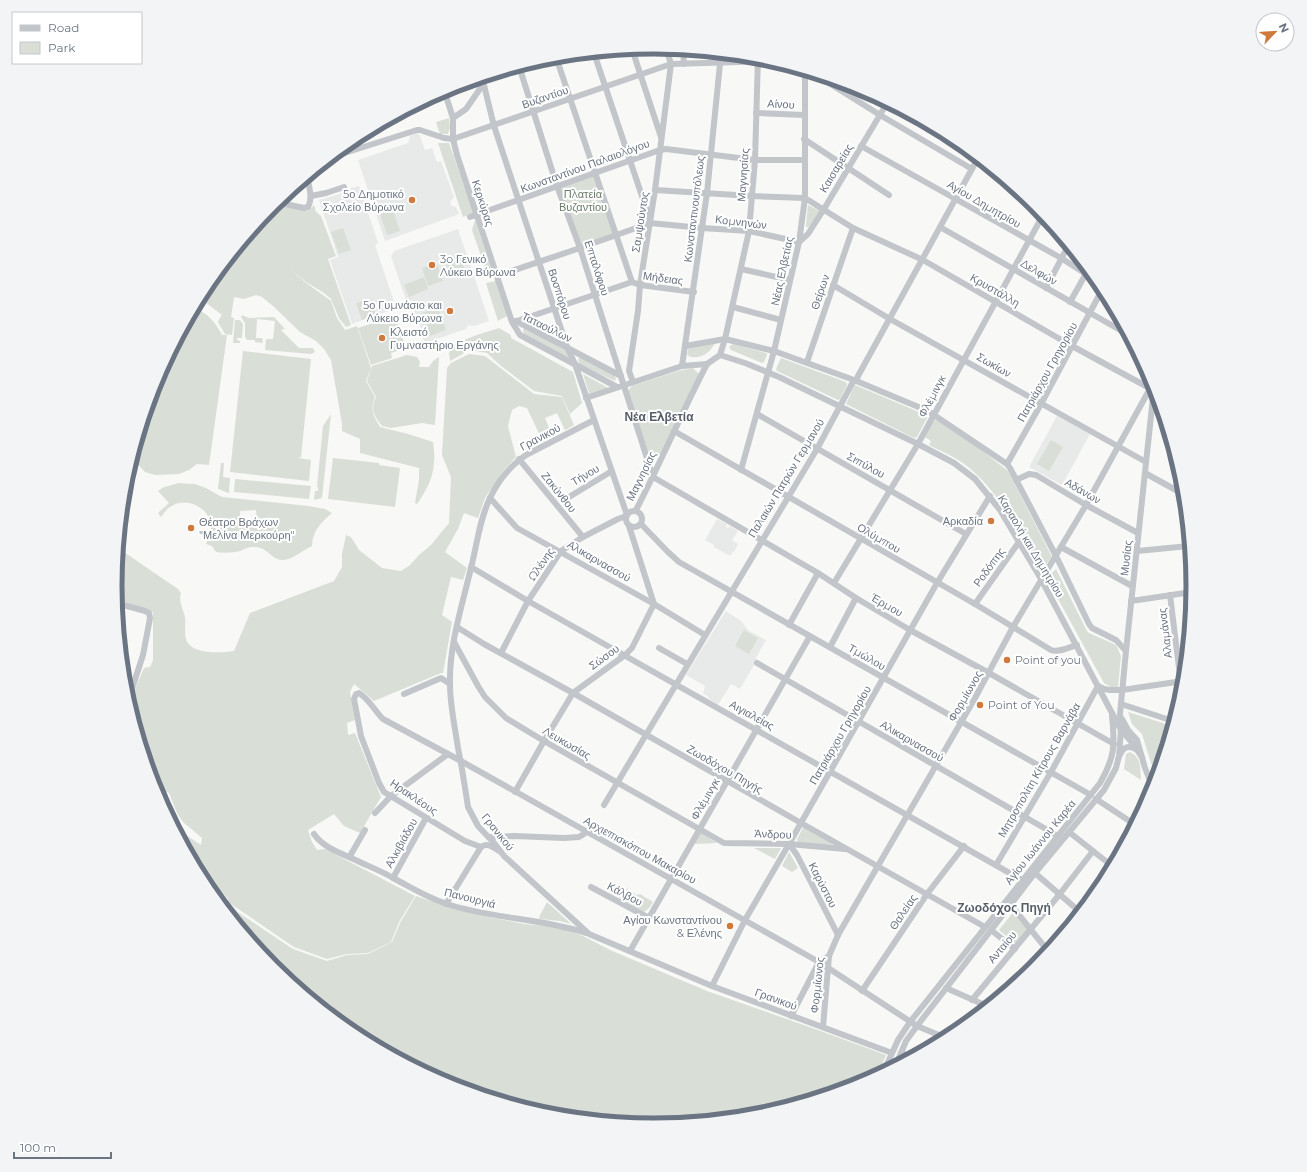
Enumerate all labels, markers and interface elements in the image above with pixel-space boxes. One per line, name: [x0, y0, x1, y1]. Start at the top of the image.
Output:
legend: [12, 12, 142, 64]
north arrow: [1255, 12, 1295, 52]
text: Road: [48, 20, 79, 35]
text: N: [1276, 21, 1292, 35]
text: Park: [48, 40, 76, 55]
street label: Βυζαντίου: [520, 83, 570, 111]
street label: Αίνου: [767, 96, 795, 112]
street label: Κωνσταντίνου Παλαιολόγου: [519, 136, 651, 196]
street label: Καισαρείας: [816, 141, 856, 195]
street label: Μαγνησίας: [734, 148, 752, 202]
street label: Κωνσταντινουπόλεως: [681, 155, 707, 263]
street label: Αγίου Δημητρίου: [945, 177, 1023, 231]
street label: Κερκύρας: [469, 178, 497, 228]
place label: 5ο Δημοτικό Σχολείο Βύρωνα: [323, 187, 405, 214]
park label: Πλατεία Βυζαντίου: [559, 187, 607, 214]
street label: Σαμψούντος: [628, 190, 652, 254]
marker: 5ο Δημοτικό Σχολείο Βύρωνα: [407, 195, 417, 205]
street label: Κομνηνών: [714, 212, 768, 232]
street label: Νέας Ελβετίας: [768, 235, 796, 307]
street label: Επταλόφου: [582, 239, 612, 297]
place label: 3o Γενικό Λύκειο Βύρωνα: [440, 252, 516, 279]
street label: Δελφών: [1018, 256, 1060, 288]
marker: 3o Γενικό Λύκειο Βύρωνα: [427, 260, 437, 270]
street label: Βοσπόρου: [545, 267, 575, 321]
street label: Μήδειας: [642, 268, 684, 288]
street label: Κρυστάλλη: [968, 270, 1022, 310]
street label: Θείρων: [807, 272, 833, 311]
place label: 5ο Γυμνάσιο και Λύκειο Βύρωνα: [363, 298, 443, 325]
marker: 5ο Γυμνάσιο και Λύκειο Βύρωνα: [445, 306, 455, 316]
street label: Ταταούλων: [519, 309, 575, 345]
street label: Πατριάρχου Γρηγορίου: [1014, 320, 1080, 424]
place label: Κλειστό Γυμναστήριο Εργάνης: [390, 325, 499, 352]
marker: Κλειστό Γυμναστήριο Εργάνης: [377, 333, 387, 343]
street label: Σωκίων: [974, 350, 1014, 381]
street label: Φλέμινγκ: [915, 372, 949, 420]
district label: Νέα Ελβετία: [624, 409, 694, 424]
street label: Παλαιών Πατρών Γερμανού: [745, 416, 827, 540]
street label: Γρανικού: [517, 420, 563, 454]
street label: Μαγνησίας: [623, 449, 659, 503]
street label: Σιπύλου: [845, 449, 887, 481]
street label: Τήνου: [568, 461, 602, 489]
street label: Ζακύνθου: [538, 469, 580, 515]
street label: Αδάνων: [1062, 475, 1104, 507]
street label: Καραολή και Δημητρίου: [995, 492, 1067, 600]
place label: Αρκαδία: [943, 514, 984, 528]
place label: Θέατρο Βράχων "Μελίνα Μερκούρη": [199, 515, 295, 542]
marker: Αρκαδία: [986, 516, 996, 526]
street label: Ολύμπου: [855, 520, 903, 556]
marker: Θέατρο Βράχων "Μελίνα Μερκούρη": [186, 523, 196, 533]
street label: Αλικαρνασσού: [565, 537, 633, 585]
street label: Μυσίας: [1117, 539, 1135, 577]
street label: Ωλένης: [525, 545, 557, 583]
street label: Ροδόπης: [970, 545, 1008, 589]
street label: Έρμου: [868, 590, 905, 620]
street label: Αλαμάνας: [1155, 607, 1175, 659]
street label: Σώσου: [586, 641, 622, 673]
street label: Τμώλου: [846, 641, 888, 673]
place label: Point of you: [1015, 653, 1081, 667]
marker: Point of you: [1002, 655, 1012, 665]
street label: Φορμίωνος: [945, 668, 985, 724]
street label: Πατριάρχου Γρηγορίου: [806, 683, 874, 787]
street label: Αιγιαλείας: [727, 697, 777, 733]
place label: Point of You: [988, 698, 1055, 712]
marker: Point of You: [975, 700, 985, 710]
street label: Μητροπολίτη Κίτρους Βαρνάβα: [995, 700, 1084, 840]
street label: Αλικαρνασσού: [878, 717, 946, 765]
street label: Λευκωσίας: [540, 724, 594, 762]
street label: Ζωοδόχου Πηγής: [684, 742, 766, 796]
street label: Φλέμινγκ: [687, 775, 723, 822]
street label: Ηρακλέους: [388, 776, 440, 818]
street label: Αγίου Ιωάννου Καρέα: [1001, 796, 1079, 887]
street label: Γρανικού: [479, 810, 517, 854]
street label: Αρχιεπισκόπου Μακαρίου: [581, 813, 699, 887]
street label: Αλκιβιάδου: [382, 816, 420, 870]
street label: Άνδρου: [754, 826, 792, 842]
street label: Καρύστου: [806, 860, 840, 910]
street label: Κάλβου: [605, 879, 645, 909]
street label: Πανουργιά: [443, 885, 498, 911]
street label: Θαλείας: [886, 892, 920, 932]
district label: Ζωοδόχος Πηγή: [957, 900, 1051, 915]
place label: Αγίου Κωνσταντίνου & Ελένης: [623, 913, 722, 940]
marker: Αγίου Κωνσταντίνου & Ελένης: [725, 921, 735, 931]
street label: Ανταίου: [985, 928, 1019, 966]
street label: Φορμίωνος: [807, 956, 827, 1014]
street label: Γρανικού: [753, 985, 799, 1013]
scale bar: [14, 1134, 111, 1160]
text: 100 m: [20, 1140, 56, 1155]

